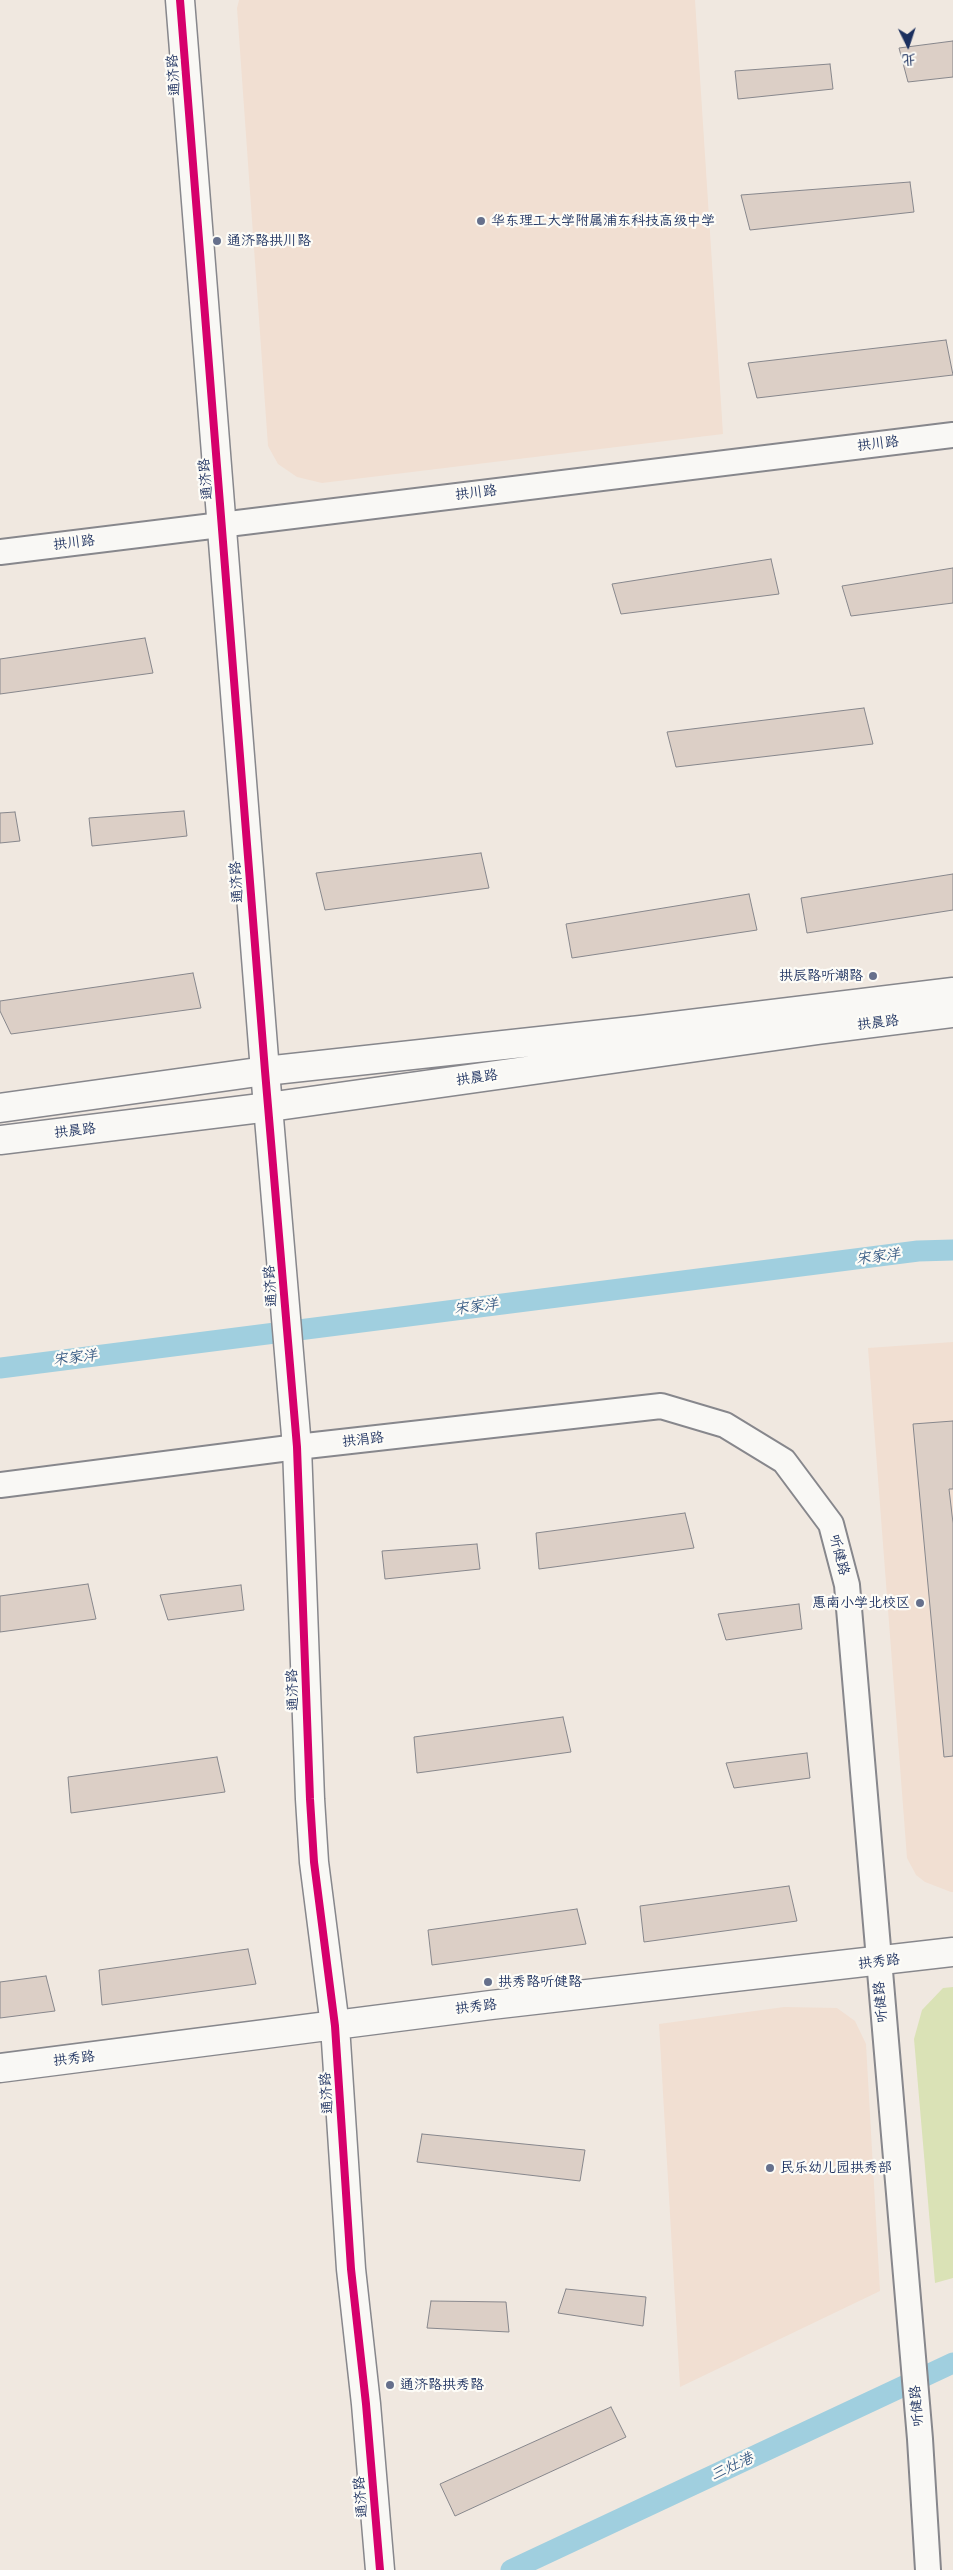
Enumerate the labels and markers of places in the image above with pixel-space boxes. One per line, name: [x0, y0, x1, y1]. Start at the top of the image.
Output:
place label: 华东理工大学附属浦东科技高级中学: [491, 213, 715, 229]
marker: 华东理工大学附属浦东科技高级中学: [475, 215, 487, 227]
place label: 通济路拱川路: [227, 233, 311, 249]
marker: 通济路拱川路: [211, 235, 223, 247]
place label: 拱辰路听潮路: [779, 968, 863, 984]
marker: 拱辰路听潮路: [867, 970, 879, 982]
place label: 惠南小学北校区: [812, 1595, 910, 1611]
marker: 惠南小学北校区: [914, 1597, 926, 1609]
place label: 拱秀路听健路: [498, 1974, 582, 1990]
marker: 拱秀路听健路: [482, 1976, 494, 1988]
place label: 民乐幼儿园拱秀部: [780, 2160, 892, 2176]
marker: 民乐幼儿园拱秀部: [764, 2162, 776, 2174]
place label: 通济路拱秀路: [400, 2377, 484, 2393]
marker: 通济路拱秀路: [384, 2379, 396, 2391]

